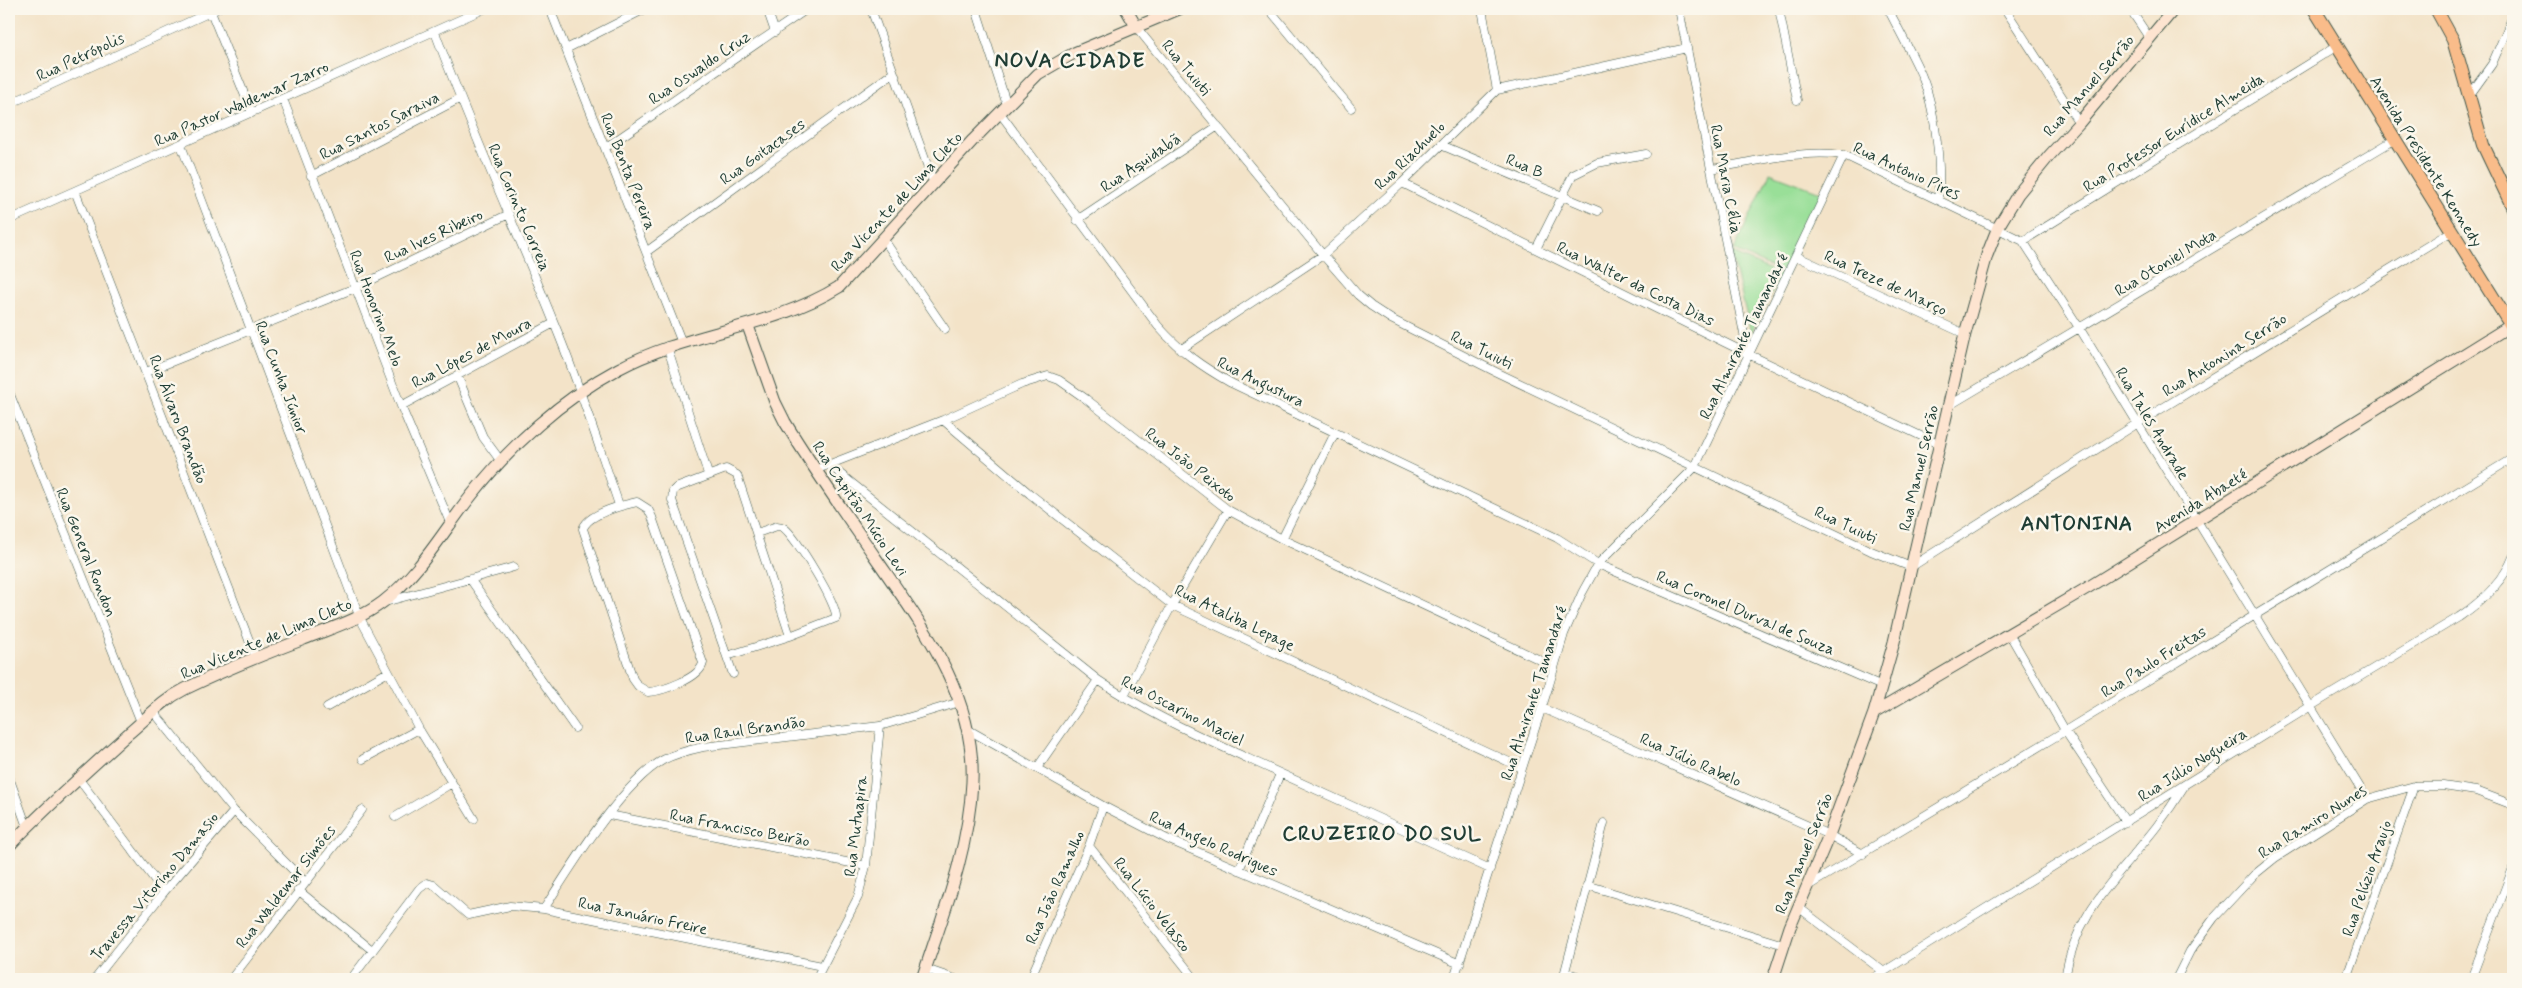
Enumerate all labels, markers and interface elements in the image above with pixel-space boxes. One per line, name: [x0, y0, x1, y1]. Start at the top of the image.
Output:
street label: Rua Oswaldo Cruz: [645, 26, 755, 110]
street label: Rua Petrópolis: [33, 28, 128, 87]
street label: Rua Manuel Serrão: [2039, 30, 2139, 141]
street label: Rua Tuiuti: [1156, 36, 1215, 100]
district label: NOVA CIDADE: [994, 47, 1146, 75]
street label: Rua Pastor Waldemar Zarro: [151, 56, 332, 152]
street label: Rua Professor Eurídice Almeida: [2079, 69, 2268, 198]
street label: Avenida Presidente Kennedy: [2364, 72, 2487, 251]
street label: Rua Santos Saraiva: [316, 87, 443, 166]
street label: Rua Benta Pereira: [595, 110, 661, 233]
street label: Rua Goitacases: [716, 114, 810, 190]
street label: Rua Riachuelo: [1370, 117, 1450, 195]
street label: Rua Maria Célia: [1705, 123, 1746, 236]
street label: Rua Vicente de Lima Cleto: [827, 127, 968, 277]
street label: Rua Aquidabã: [1097, 129, 1185, 198]
street label: Rua Antônio Pires: [1849, 137, 1963, 205]
street label: Rua Corinto Correia: [482, 141, 555, 275]
street label: Rua B: [1502, 149, 1546, 184]
street label: Rua Ives Ribeiro: [381, 204, 487, 268]
street label: Rua Otoniel Mota: [2111, 225, 2221, 302]
street label: Rua Walter da Costa Dias: [1553, 237, 1718, 332]
street label: Rua Treze de Março: [1820, 246, 1950, 321]
street label: Rua Honorino Melo: [344, 247, 407, 370]
street label: Rua Almirante Tamandaré: [1695, 250, 1794, 423]
street label: Rua Antonina Serrão: [2159, 308, 2291, 402]
street label: Rua Lópes de Moura: [408, 313, 535, 394]
street label: Rua Cunha Júnior: [249, 318, 312, 437]
street label: Rua Tuiuti: [1447, 326, 1516, 374]
street label: Rua Álvaro Brandão: [143, 352, 212, 487]
street label: Rua Angustura: [1213, 352, 1308, 413]
street label: Rua Tales Andrade: [2110, 364, 2194, 484]
street label: Rua Manuel Serrão: [1895, 403, 1944, 533]
street label: Rua João Peixoto: [1140, 423, 1240, 507]
street label: Rua Capitão Múcio Levi: [807, 437, 913, 581]
street label: Avenida Abaeté: [2150, 464, 2251, 538]
street label: Rua General Rondon: [50, 485, 121, 620]
street label: Rua Tuiuti: [1811, 502, 1880, 549]
district label: ANTONINA: [2021, 510, 2133, 538]
street label: Rua Coronel Durval de Souza: [1653, 566, 1838, 661]
street label: Rua Ataliba Lepage: [1171, 580, 1298, 657]
street label: Rua Vicente de Lima Cleto: [178, 594, 356, 685]
street label: Rua Almirante Tamandaré: [1496, 604, 1573, 783]
street label: Rua Paulo Freitas: [2097, 621, 2210, 703]
street label: Rua Oscarino Maciel: [1117, 671, 1247, 751]
street label: Rua Raul Brandão: [684, 712, 807, 749]
street label: Rua Júlio Nogueira: [2134, 723, 2252, 808]
street label: Rua Júlio Rabelo: [1636, 729, 1745, 792]
street label: Rua Mutuapira: [840, 774, 873, 878]
street label: Rua Ramiro Nunes: [2255, 780, 2371, 864]
street label: Rua Manuel Serrão: [1771, 790, 1838, 917]
street label: Rua Francisco Beirão: [668, 805, 812, 852]
street label: Rua Angelo Rodrigues: [1145, 807, 1281, 883]
street label: Travessa Vitorino Damasio: [86, 808, 224, 966]
street label: Rua Pelúzio Araujo: [2338, 818, 2397, 939]
district label: CRUZEIRO DO SUL: [1282, 820, 1482, 848]
street label: Rua Waldemar Simões: [231, 821, 341, 953]
street label: Rua João Ramalho: [1021, 828, 1090, 948]
street label: Rua Lúcio Velasco: [1108, 853, 1195, 957]
street label: Rua Januário Freire: [576, 892, 710, 940]

